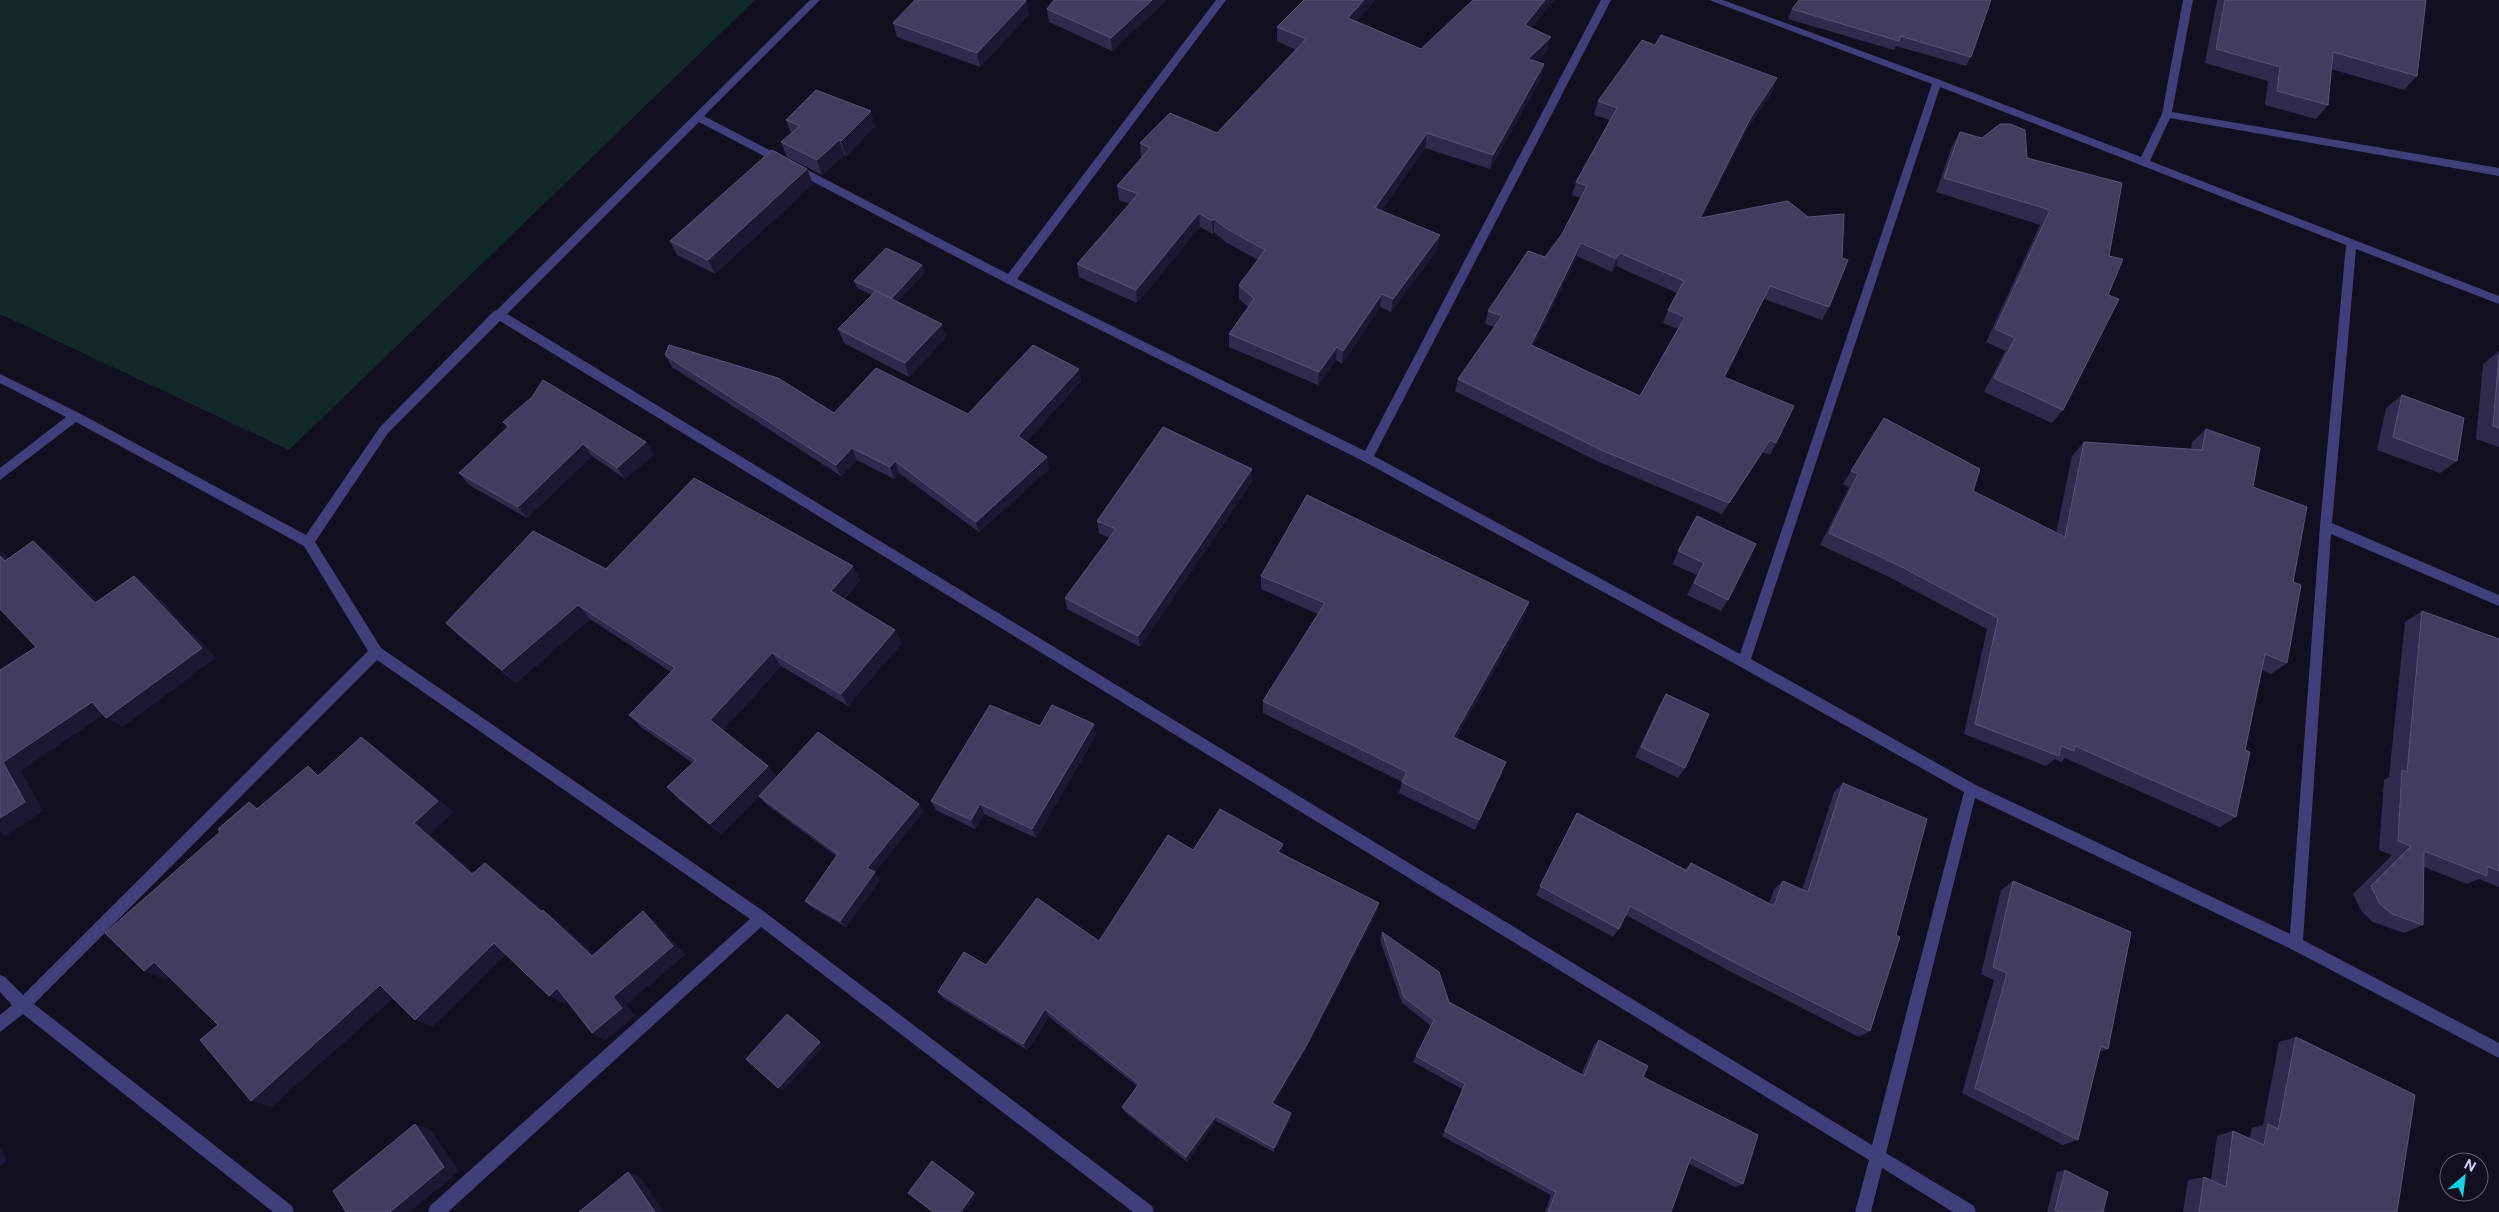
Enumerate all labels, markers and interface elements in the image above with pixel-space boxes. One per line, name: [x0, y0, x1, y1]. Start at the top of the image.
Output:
north arrow: [2439, 1152, 2489, 1202]
text: N: [2462, 1156, 2479, 1175]

